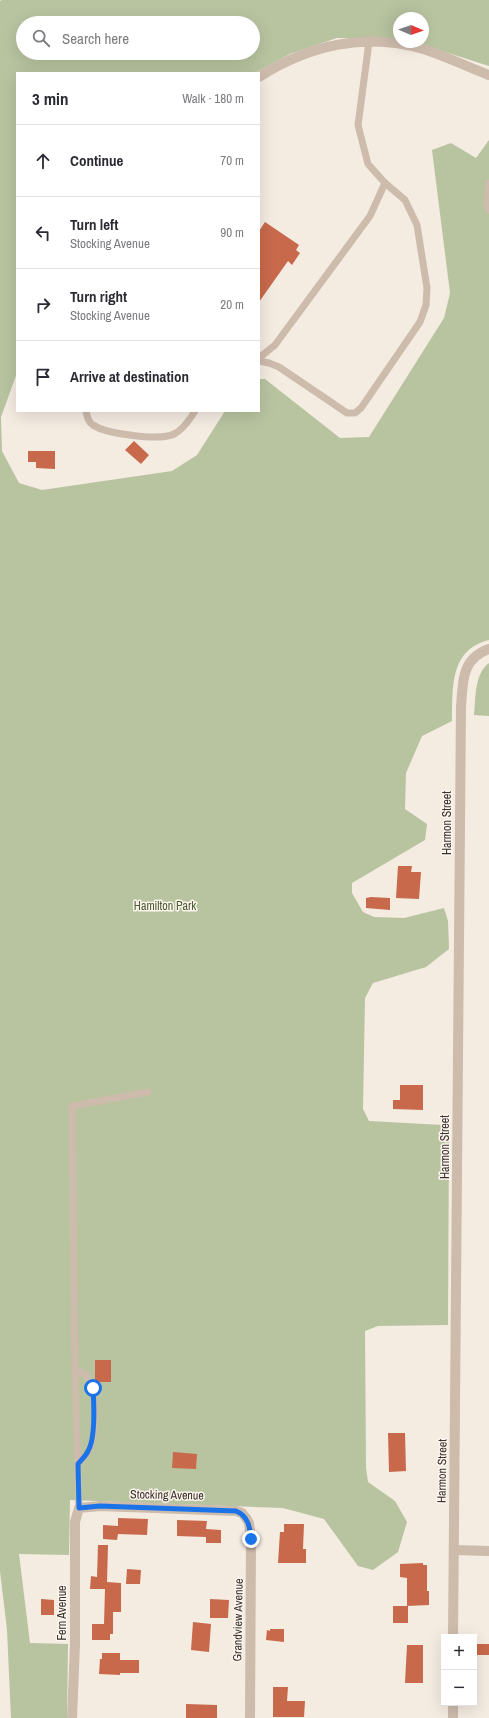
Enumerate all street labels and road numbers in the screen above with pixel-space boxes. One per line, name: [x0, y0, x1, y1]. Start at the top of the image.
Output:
street label: Harmon Street: [439, 791, 455, 855]
street label: Harmon Street: [437, 1115, 453, 1179]
street label: Harmon Street: [433, 1439, 451, 1503]
street label: Stocking Avenue: [130, 1486, 204, 1504]
street label: Grandview Avenue: [229, 1578, 247, 1662]
street label: Fern Avenue: [54, 1585, 70, 1641]

